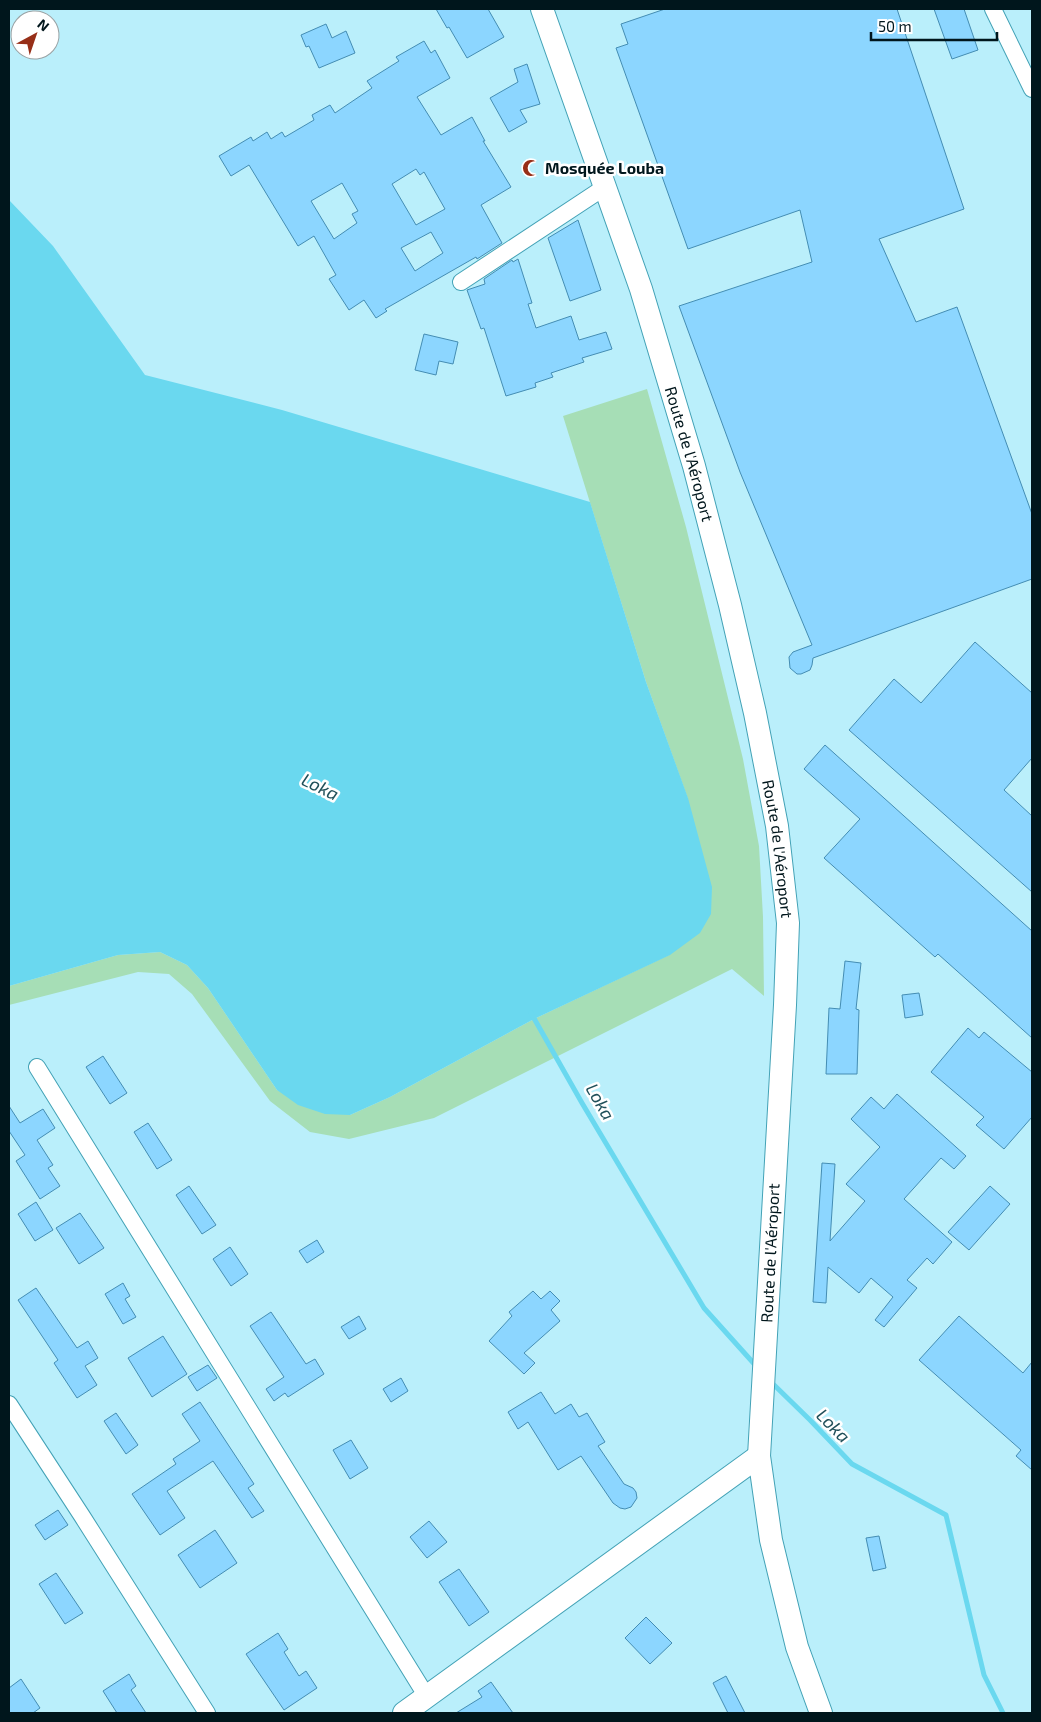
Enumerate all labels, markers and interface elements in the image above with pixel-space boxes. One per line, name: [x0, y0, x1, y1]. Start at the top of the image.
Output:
north arrow: [10, 10, 60, 60]
scale bar: [871, 10, 997, 42]
text: N: [34, 15, 53, 34]
text: 50 m: [878, 17, 912, 35]
mosque icon: Mosquée Louba: [521, 158, 541, 178]
place label: Mosquée Louba: [545, 158, 664, 177]
street label: Route de l'Aéroport: [662, 384, 718, 523]
water label: Loka: [298, 768, 343, 804]
street label: Route de l'Aéroport: [759, 778, 797, 919]
water label: Loka: [582, 1079, 620, 1124]
street label: Route de l'Aéroport: [756, 1183, 783, 1323]
water label: Loka: [812, 1404, 855, 1447]

